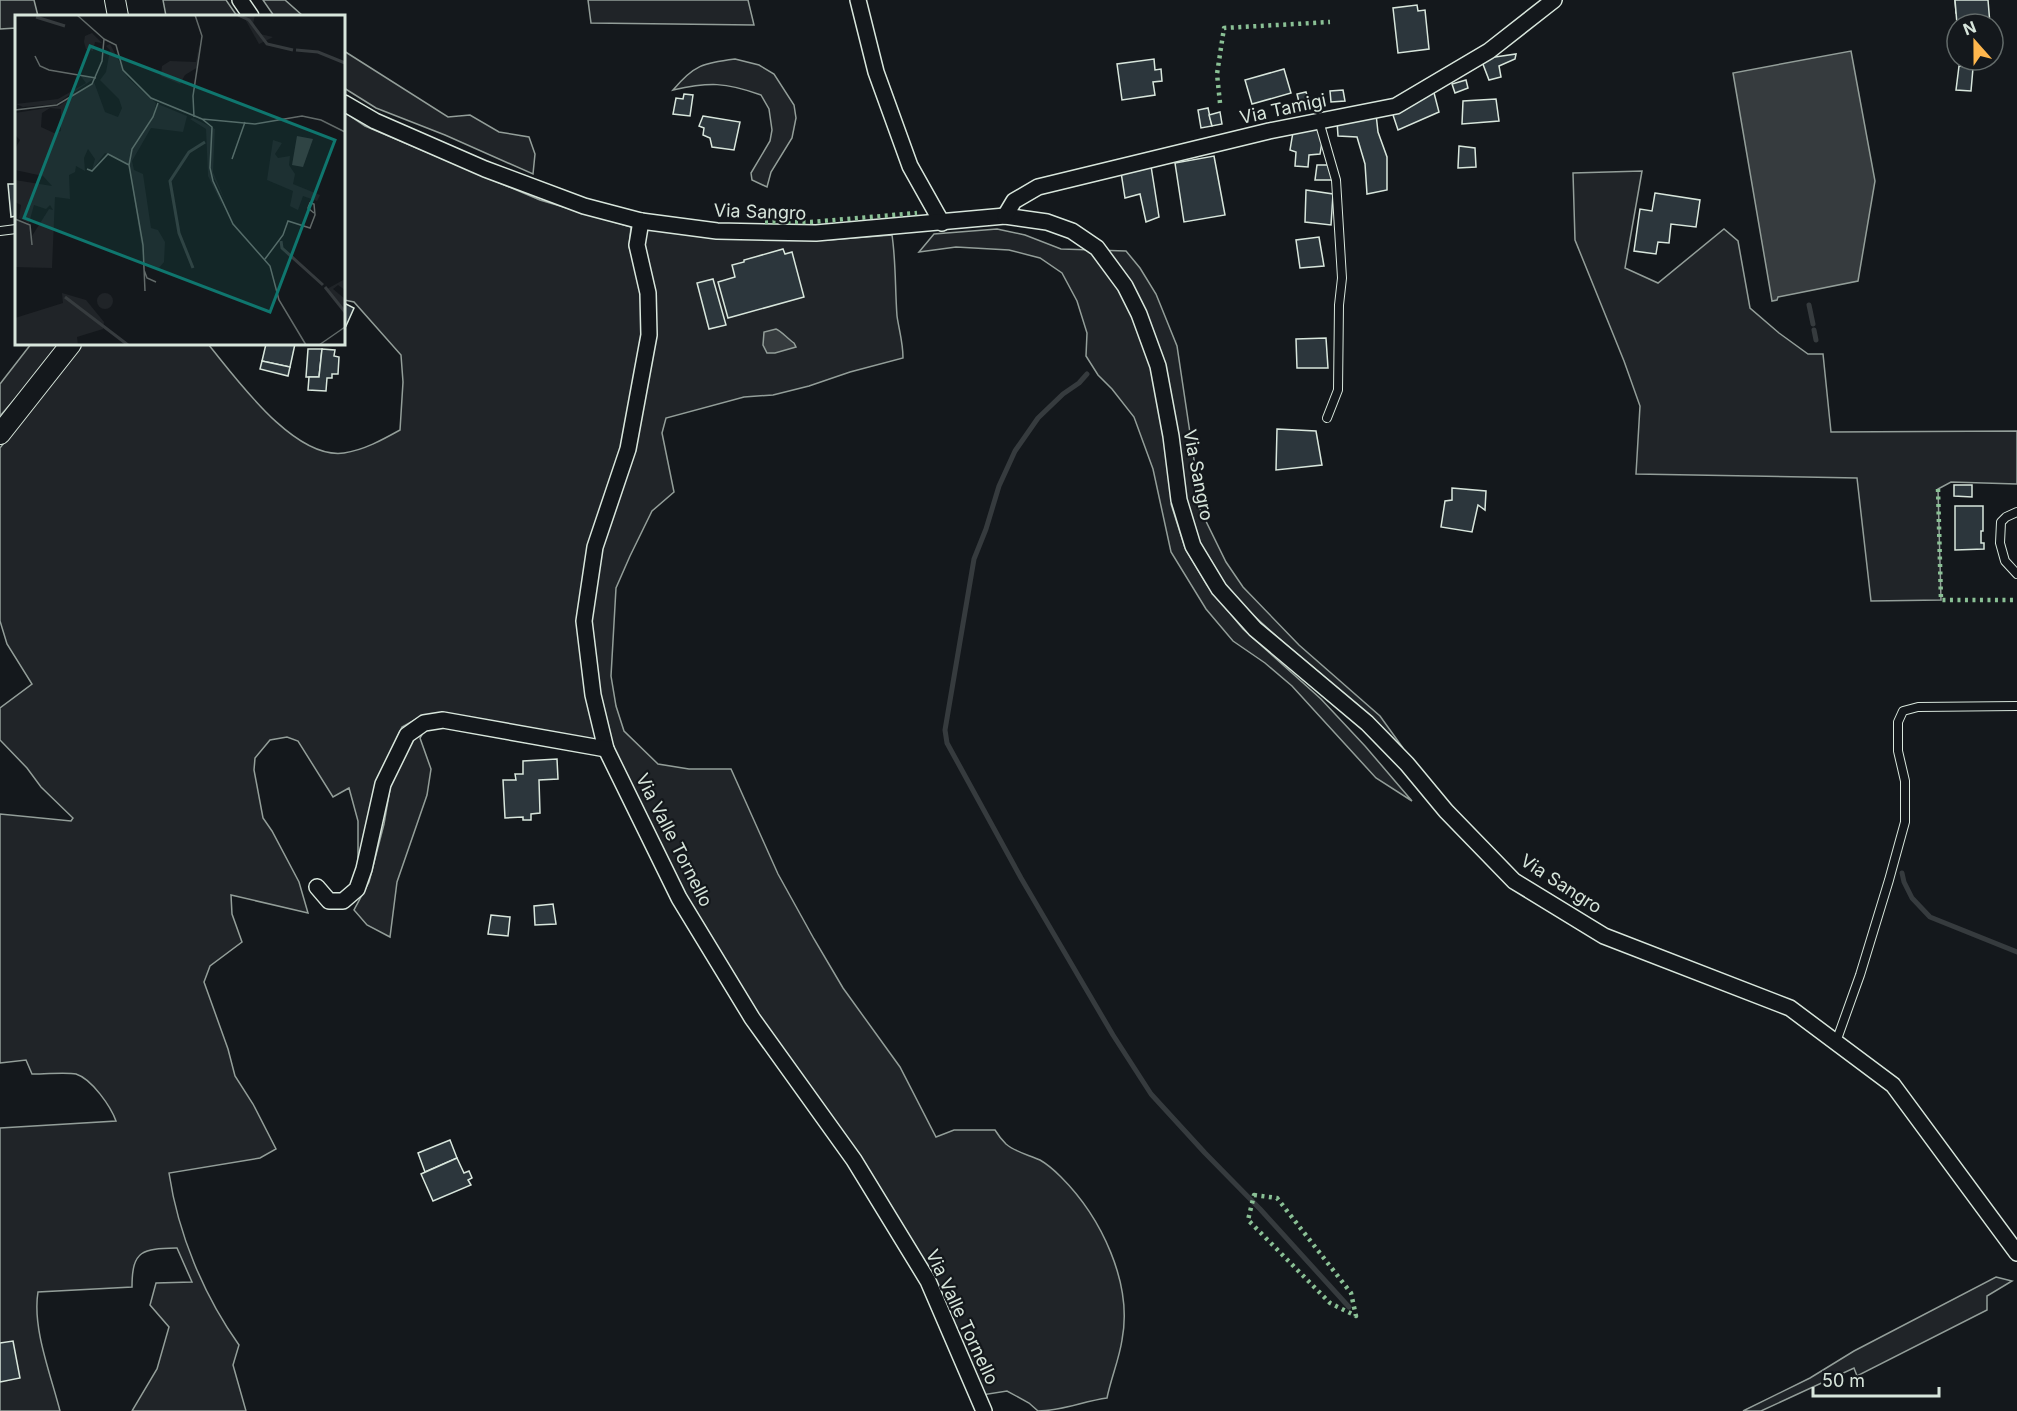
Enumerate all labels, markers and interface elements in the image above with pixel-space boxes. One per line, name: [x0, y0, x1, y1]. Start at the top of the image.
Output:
north arrow: [1945, 12, 2005, 72]
inset map: [15, 15, 345, 345]
text: N: [1960, 16, 1979, 40]
street label: Via Tamigi: [1238, 89, 1328, 128]
street label: Via Sangro: [713, 199, 807, 224]
street label: Via Sangro: [1179, 427, 1218, 522]
street label: Via Valle Tornello: [632, 770, 717, 910]
street label: Via Sangro: [1517, 850, 1606, 918]
street label: Via Valle Tornello: [922, 1246, 1003, 1388]
scale bar: [1813, 1360, 1939, 1398]
text: 50 m: [1822, 1370, 1865, 1391]

